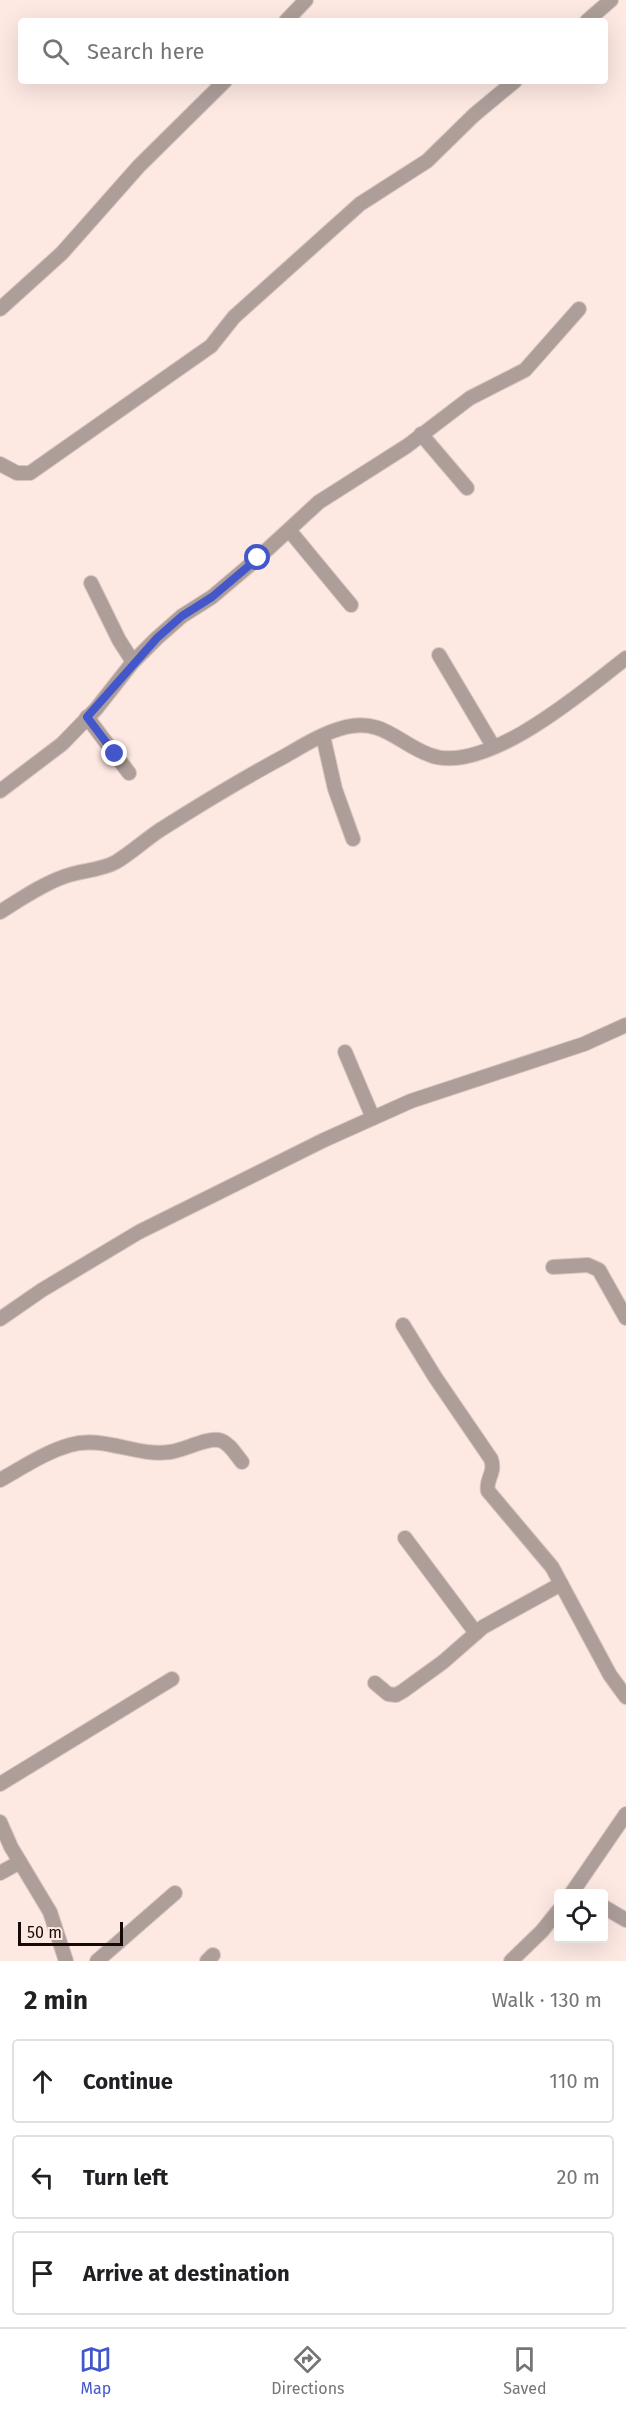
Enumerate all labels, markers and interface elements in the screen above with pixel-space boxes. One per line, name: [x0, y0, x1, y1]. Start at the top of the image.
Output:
search box: [18, 18, 608, 84]
icon: search: [39, 35, 72, 68]
text: Search here: [87, 38, 205, 65]
route start: [244, 544, 270, 570]
route end: [101, 740, 127, 766]
map controls: [554, 1889, 608, 1943]
button: locate: [554, 1889, 608, 1943]
scale bar: [18, 1919, 123, 1946]
text: 50 m: [27, 1923, 62, 1942]
text: 2 min: [24, 1985, 88, 2016]
text: Walk · 130 m: [492, 1988, 602, 2012]
icon: ahead: [26, 2065, 59, 2098]
text: Continue: [83, 2068, 173, 2095]
text: 110 m: [549, 2069, 600, 2093]
icon: left: [26, 2161, 59, 2194]
text: Turn left: [83, 2164, 168, 2191]
text: 20 m: [557, 2165, 600, 2189]
icon: arrive: [26, 2257, 59, 2290]
text: Arrive at destination: [83, 2260, 290, 2287]
tab: Map: [79, 2343, 112, 2398]
tab: Directions: [271, 2343, 345, 2398]
tab: Saved: [503, 2343, 547, 2398]

